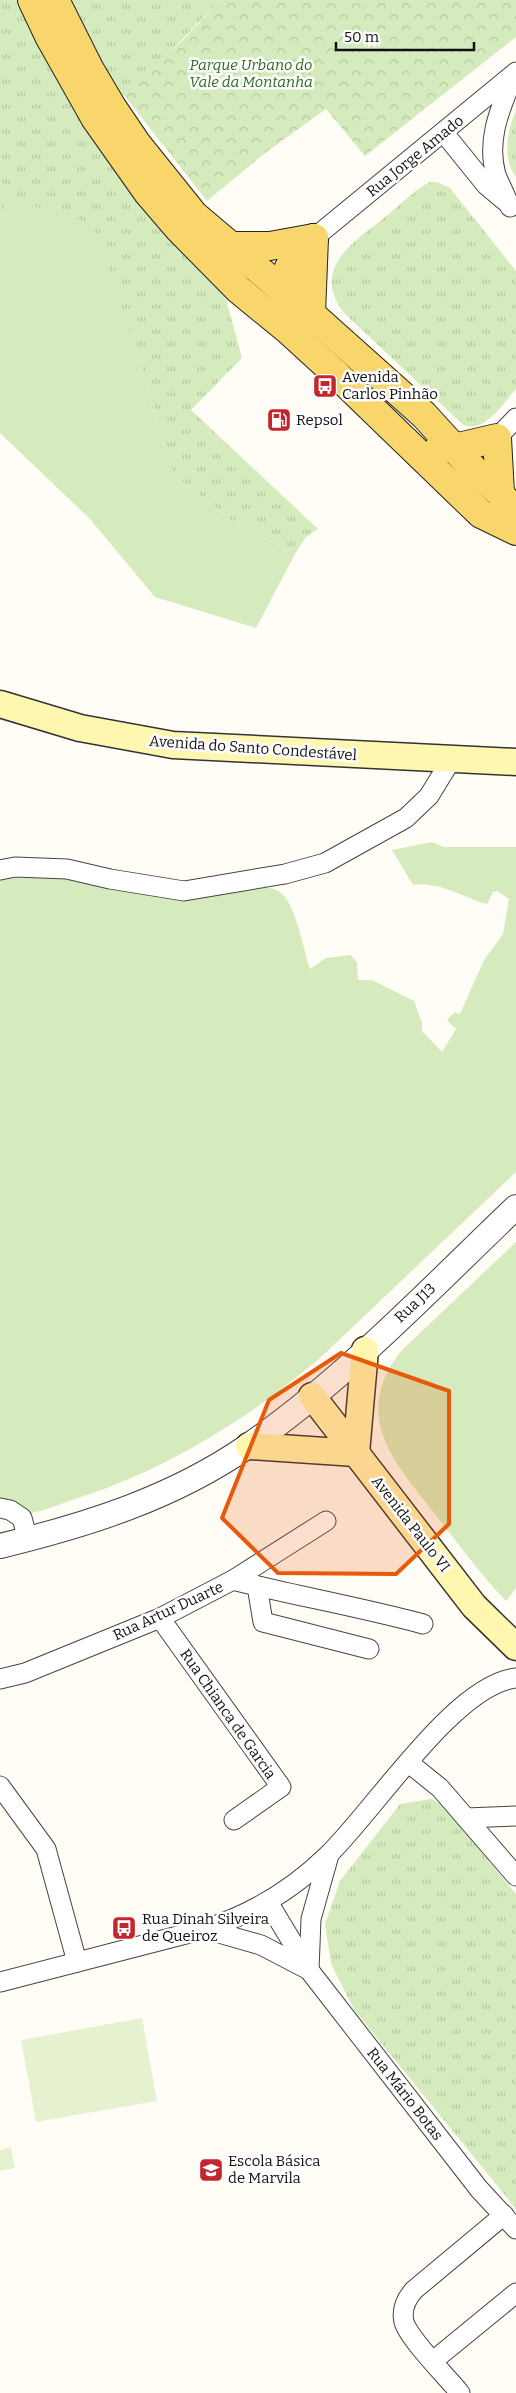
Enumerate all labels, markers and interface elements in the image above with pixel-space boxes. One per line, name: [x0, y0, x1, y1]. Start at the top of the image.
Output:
scale bar: [336, 20, 474, 52]
text: 50 m: [344, 28, 380, 46]
park label: Parque Urbano do Vale da Montanha: [189, 56, 313, 91]
street label: Rua Jorge Amado: [363, 111, 467, 201]
place label: Avenida Carlos Pinhão: [342, 368, 438, 403]
bus stop icon: Avenida Carlos Pinhão: [312, 373, 338, 399]
fuel station icon: Repsol: [266, 407, 292, 433]
place label: Repsol: [296, 411, 343, 429]
street label: Avenida do Santo Condestável: [148, 732, 358, 764]
street label: Rua J13: [391, 1279, 439, 1327]
street label: Avenida Paulo VI: [368, 1472, 454, 1576]
street label: Rua Artur Duarte: [110, 1578, 226, 1644]
street label: Rua Chianca de Garcia: [176, 1645, 280, 1783]
place label: Rua Dinah Silveira de Queiroz: [142, 1910, 269, 1945]
bus stop icon: Rua Dinah Silveira de Queiroz: [111, 1915, 137, 1941]
street label: Rua Mário Botas: [363, 2044, 447, 2144]
place label: Escola Básica de Marvila: [228, 2152, 320, 2187]
school or university icon: Escola Básica de Marvila: [198, 2157, 224, 2183]

